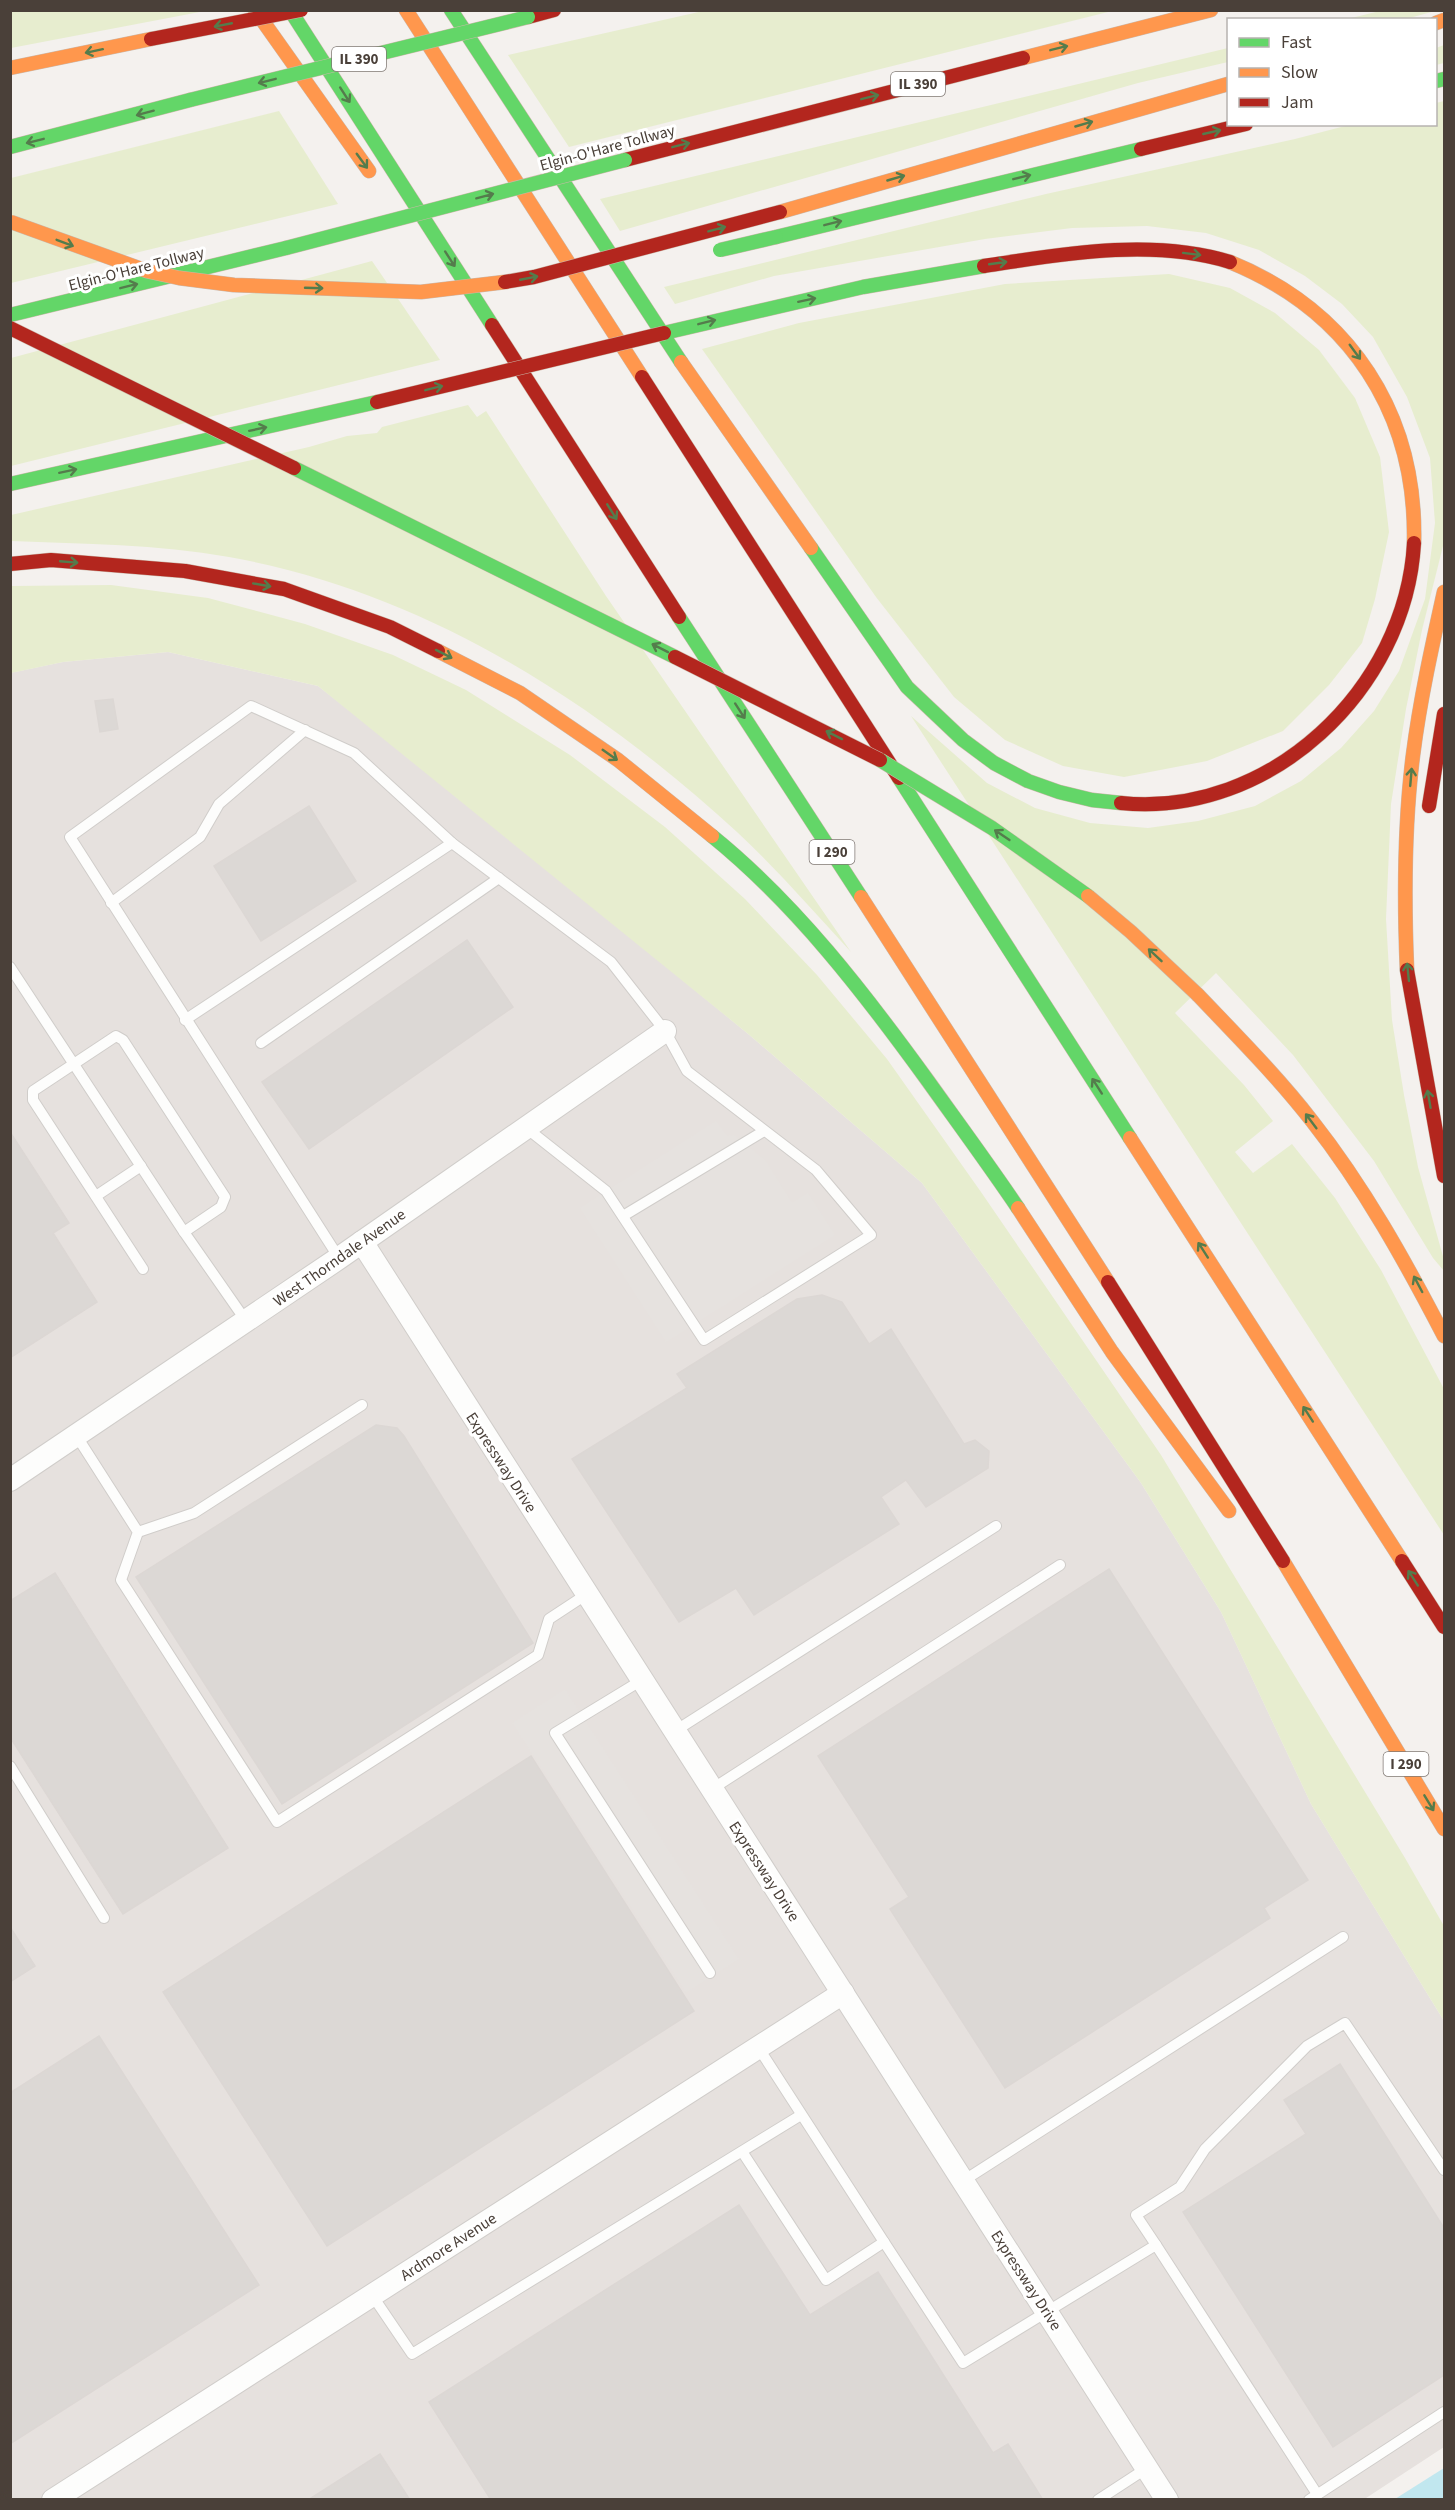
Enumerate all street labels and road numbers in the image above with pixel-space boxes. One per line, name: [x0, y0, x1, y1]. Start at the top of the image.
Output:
road number: IL 390: [332, 47, 386, 71]
road number: IL 390: [891, 72, 945, 96]
street label: Elgin-O'Hare Tollway: [537, 119, 678, 177]
street label: Elgin-O'Hare Tollway: [66, 241, 207, 296]
road number: I 290: [810, 840, 854, 864]
street label: West Thorndale Avenue: [269, 1204, 410, 1312]
street label: Expressway Drive: [460, 1408, 542, 1517]
road number: I 290: [1384, 1752, 1428, 1776]
street label: Expressway Drive: [723, 1817, 805, 1926]
street label: Ardmore Avenue: [396, 2207, 501, 2286]
street label: Expressway Drive: [985, 2226, 1067, 2335]

